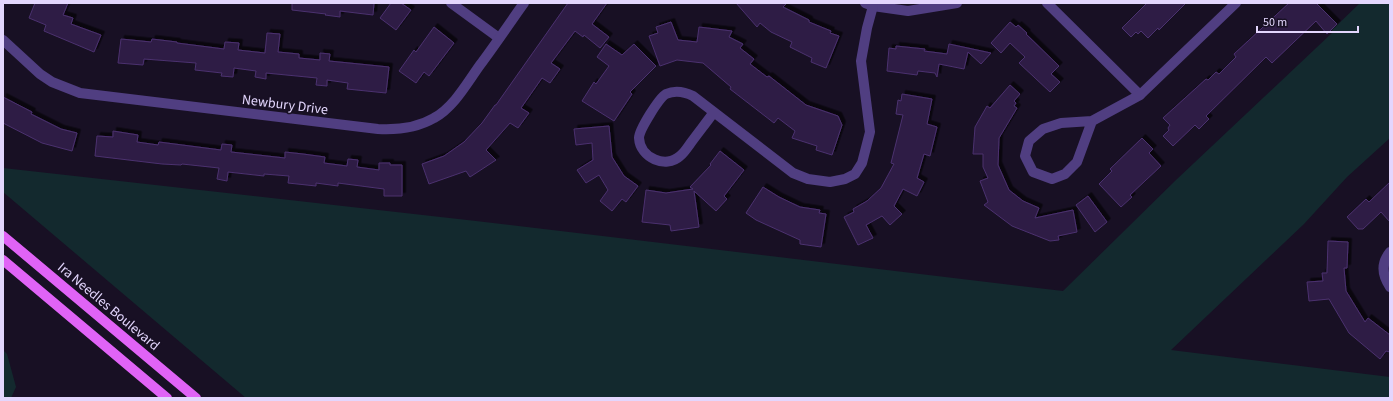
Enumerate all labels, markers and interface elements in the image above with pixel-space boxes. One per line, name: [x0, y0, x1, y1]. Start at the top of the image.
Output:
scale bar: [1257, 8, 1358, 34]
text: 50 m: [1263, 14, 1287, 31]
street label: Newbury Drive: [241, 90, 329, 120]
street label: Ira Needles Boulevard: [53, 258, 164, 355]

